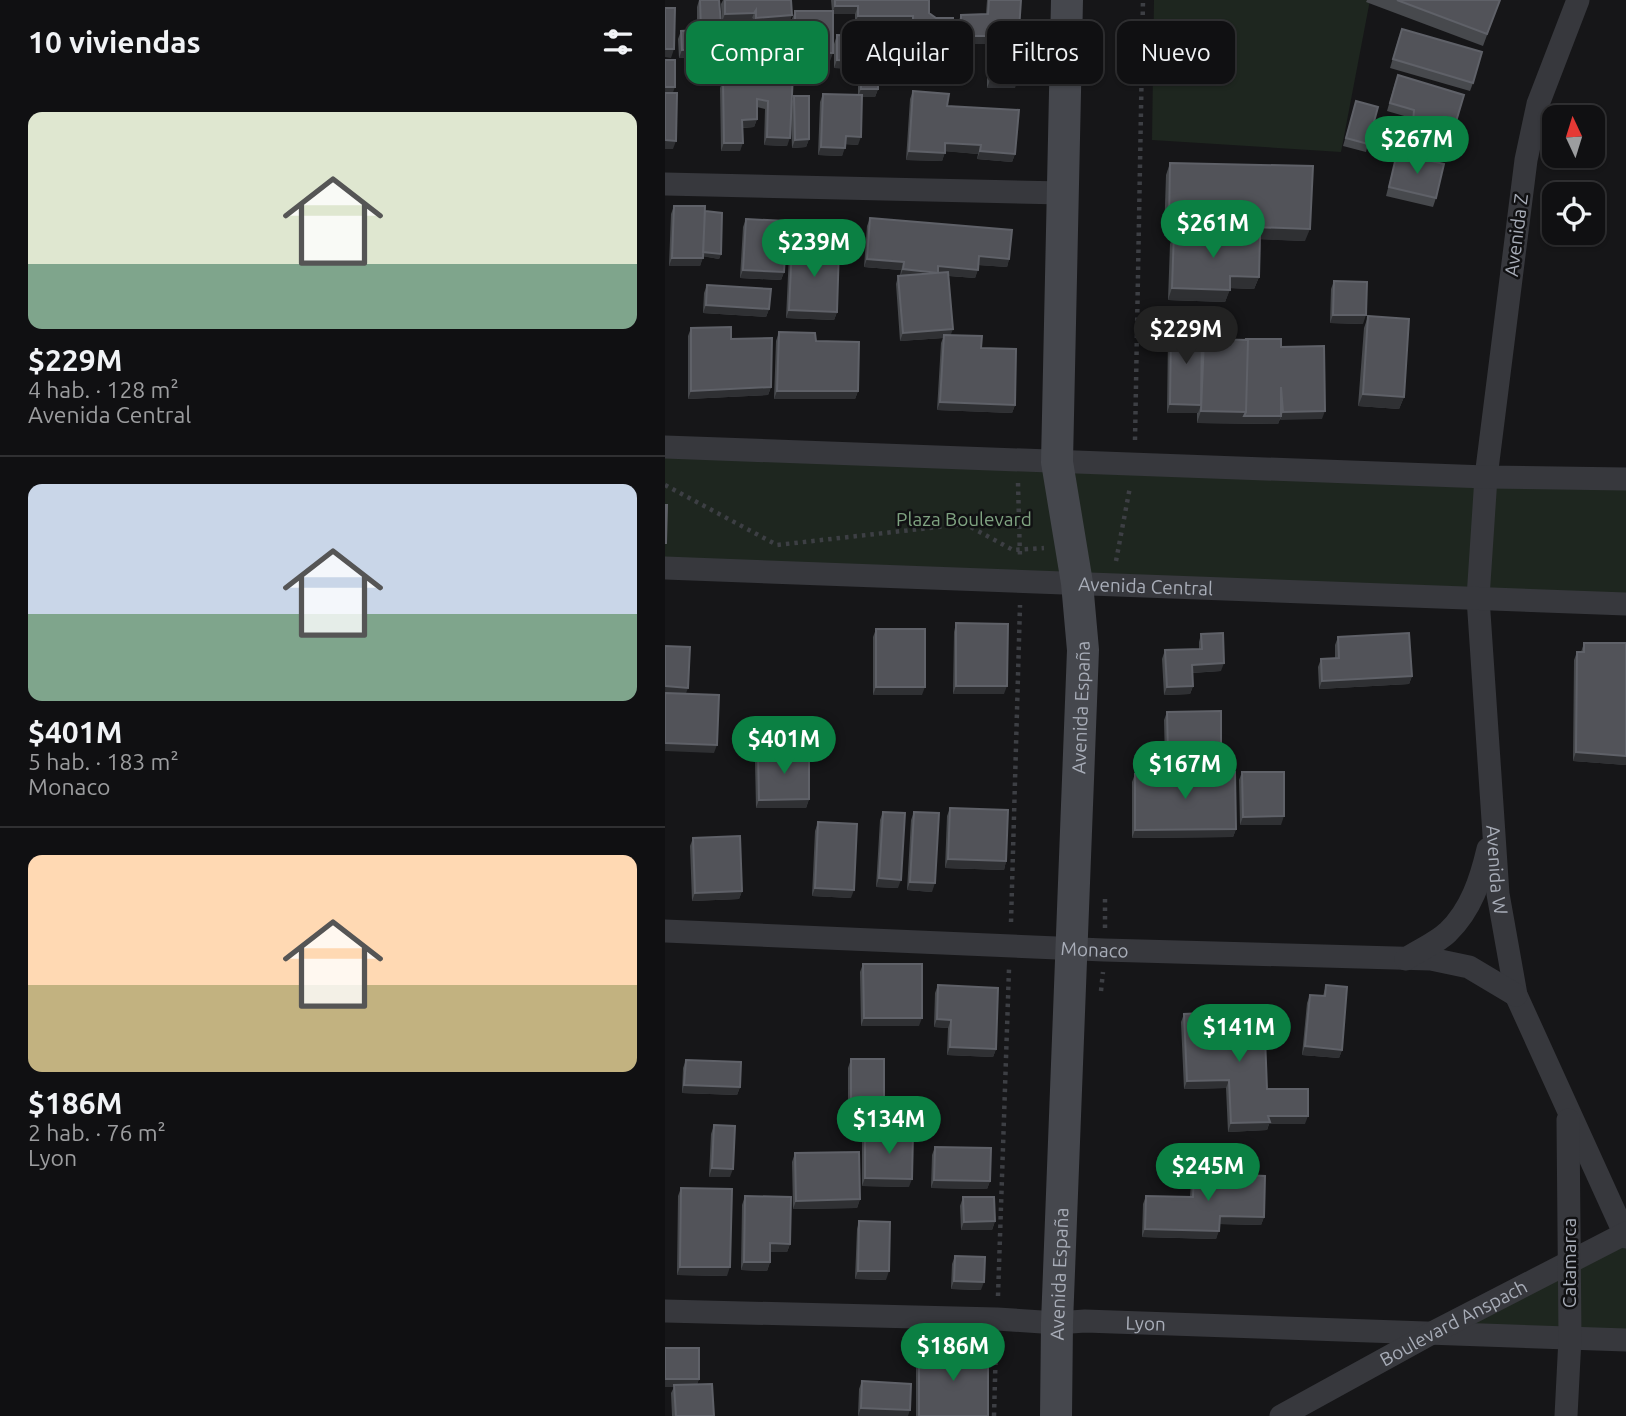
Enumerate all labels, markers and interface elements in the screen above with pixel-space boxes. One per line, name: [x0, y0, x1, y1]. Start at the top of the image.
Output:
chip: Comprar: [686, 21, 828, 84]
chip: Alquilar: [842, 21, 973, 84]
chip: Filtros: [987, 21, 1103, 84]
chip: Nuevo: [1117, 21, 1235, 84]
icon: filters: [599, 23, 637, 61]
text: 10 viviendas: [28, 25, 201, 59]
north arrow: [1542, 105, 1605, 168]
map controls: [1542, 105, 1605, 245]
pin: $267M: [1368, 116, 1466, 176]
text: $267M: [1381, 126, 1453, 151]
icon: home: [270, 158, 396, 284]
button: locate: [1542, 182, 1605, 245]
street label: Avenida Z: [1500, 192, 1532, 278]
pin: $261M: [1164, 201, 1262, 260]
text: $261M: [1177, 210, 1249, 235]
pin: $239M: [765, 219, 863, 279]
text: $239M: [778, 229, 850, 254]
pin: $229M: [1137, 306, 1235, 366]
text: $229M: [1150, 316, 1222, 341]
text: $229M: [28, 343, 122, 377]
text: 4 hab. · 128 m²: [28, 377, 179, 402]
text: Avenida Central: [28, 402, 191, 427]
park label: Plaza Boulevard: [896, 508, 1032, 530]
icon: home: [270, 530, 396, 656]
street label: Avenida Central: [1078, 572, 1214, 600]
street label: Avenida España: [1067, 640, 1094, 774]
text: $401M: [28, 715, 122, 749]
pin: $401M: [735, 716, 833, 776]
text: $401M: [748, 726, 820, 751]
pin: $167M: [1136, 742, 1234, 801]
text: 5 hab. · 183 m²: [28, 749, 179, 774]
text: $167M: [1149, 751, 1221, 776]
text: Monaco: [28, 774, 110, 799]
street label: Avenida W: [1482, 824, 1513, 917]
icon: home: [270, 901, 396, 1027]
street label: Monaco: [1060, 937, 1129, 962]
pin: $141M: [1190, 1004, 1288, 1064]
text: $141M: [1203, 1014, 1275, 1039]
text: $186M: [28, 1086, 122, 1120]
pin: $134M: [840, 1096, 938, 1156]
text: $134M: [853, 1106, 925, 1131]
text: 2 hab. · 76 m²: [28, 1120, 166, 1145]
pin: $245M: [1159, 1144, 1257, 1203]
text: Lyon: [28, 1145, 77, 1170]
text: $245M: [1172, 1153, 1244, 1178]
street label: Avenida España: [1046, 1207, 1072, 1341]
street label: Catamarca: [1558, 1218, 1580, 1308]
street label: Boulevard Anspach: [1376, 1275, 1531, 1371]
street label: Lyon: [1125, 1311, 1166, 1335]
pin: $186M: [904, 1324, 1002, 1383]
text: $186M: [917, 1333, 989, 1358]

